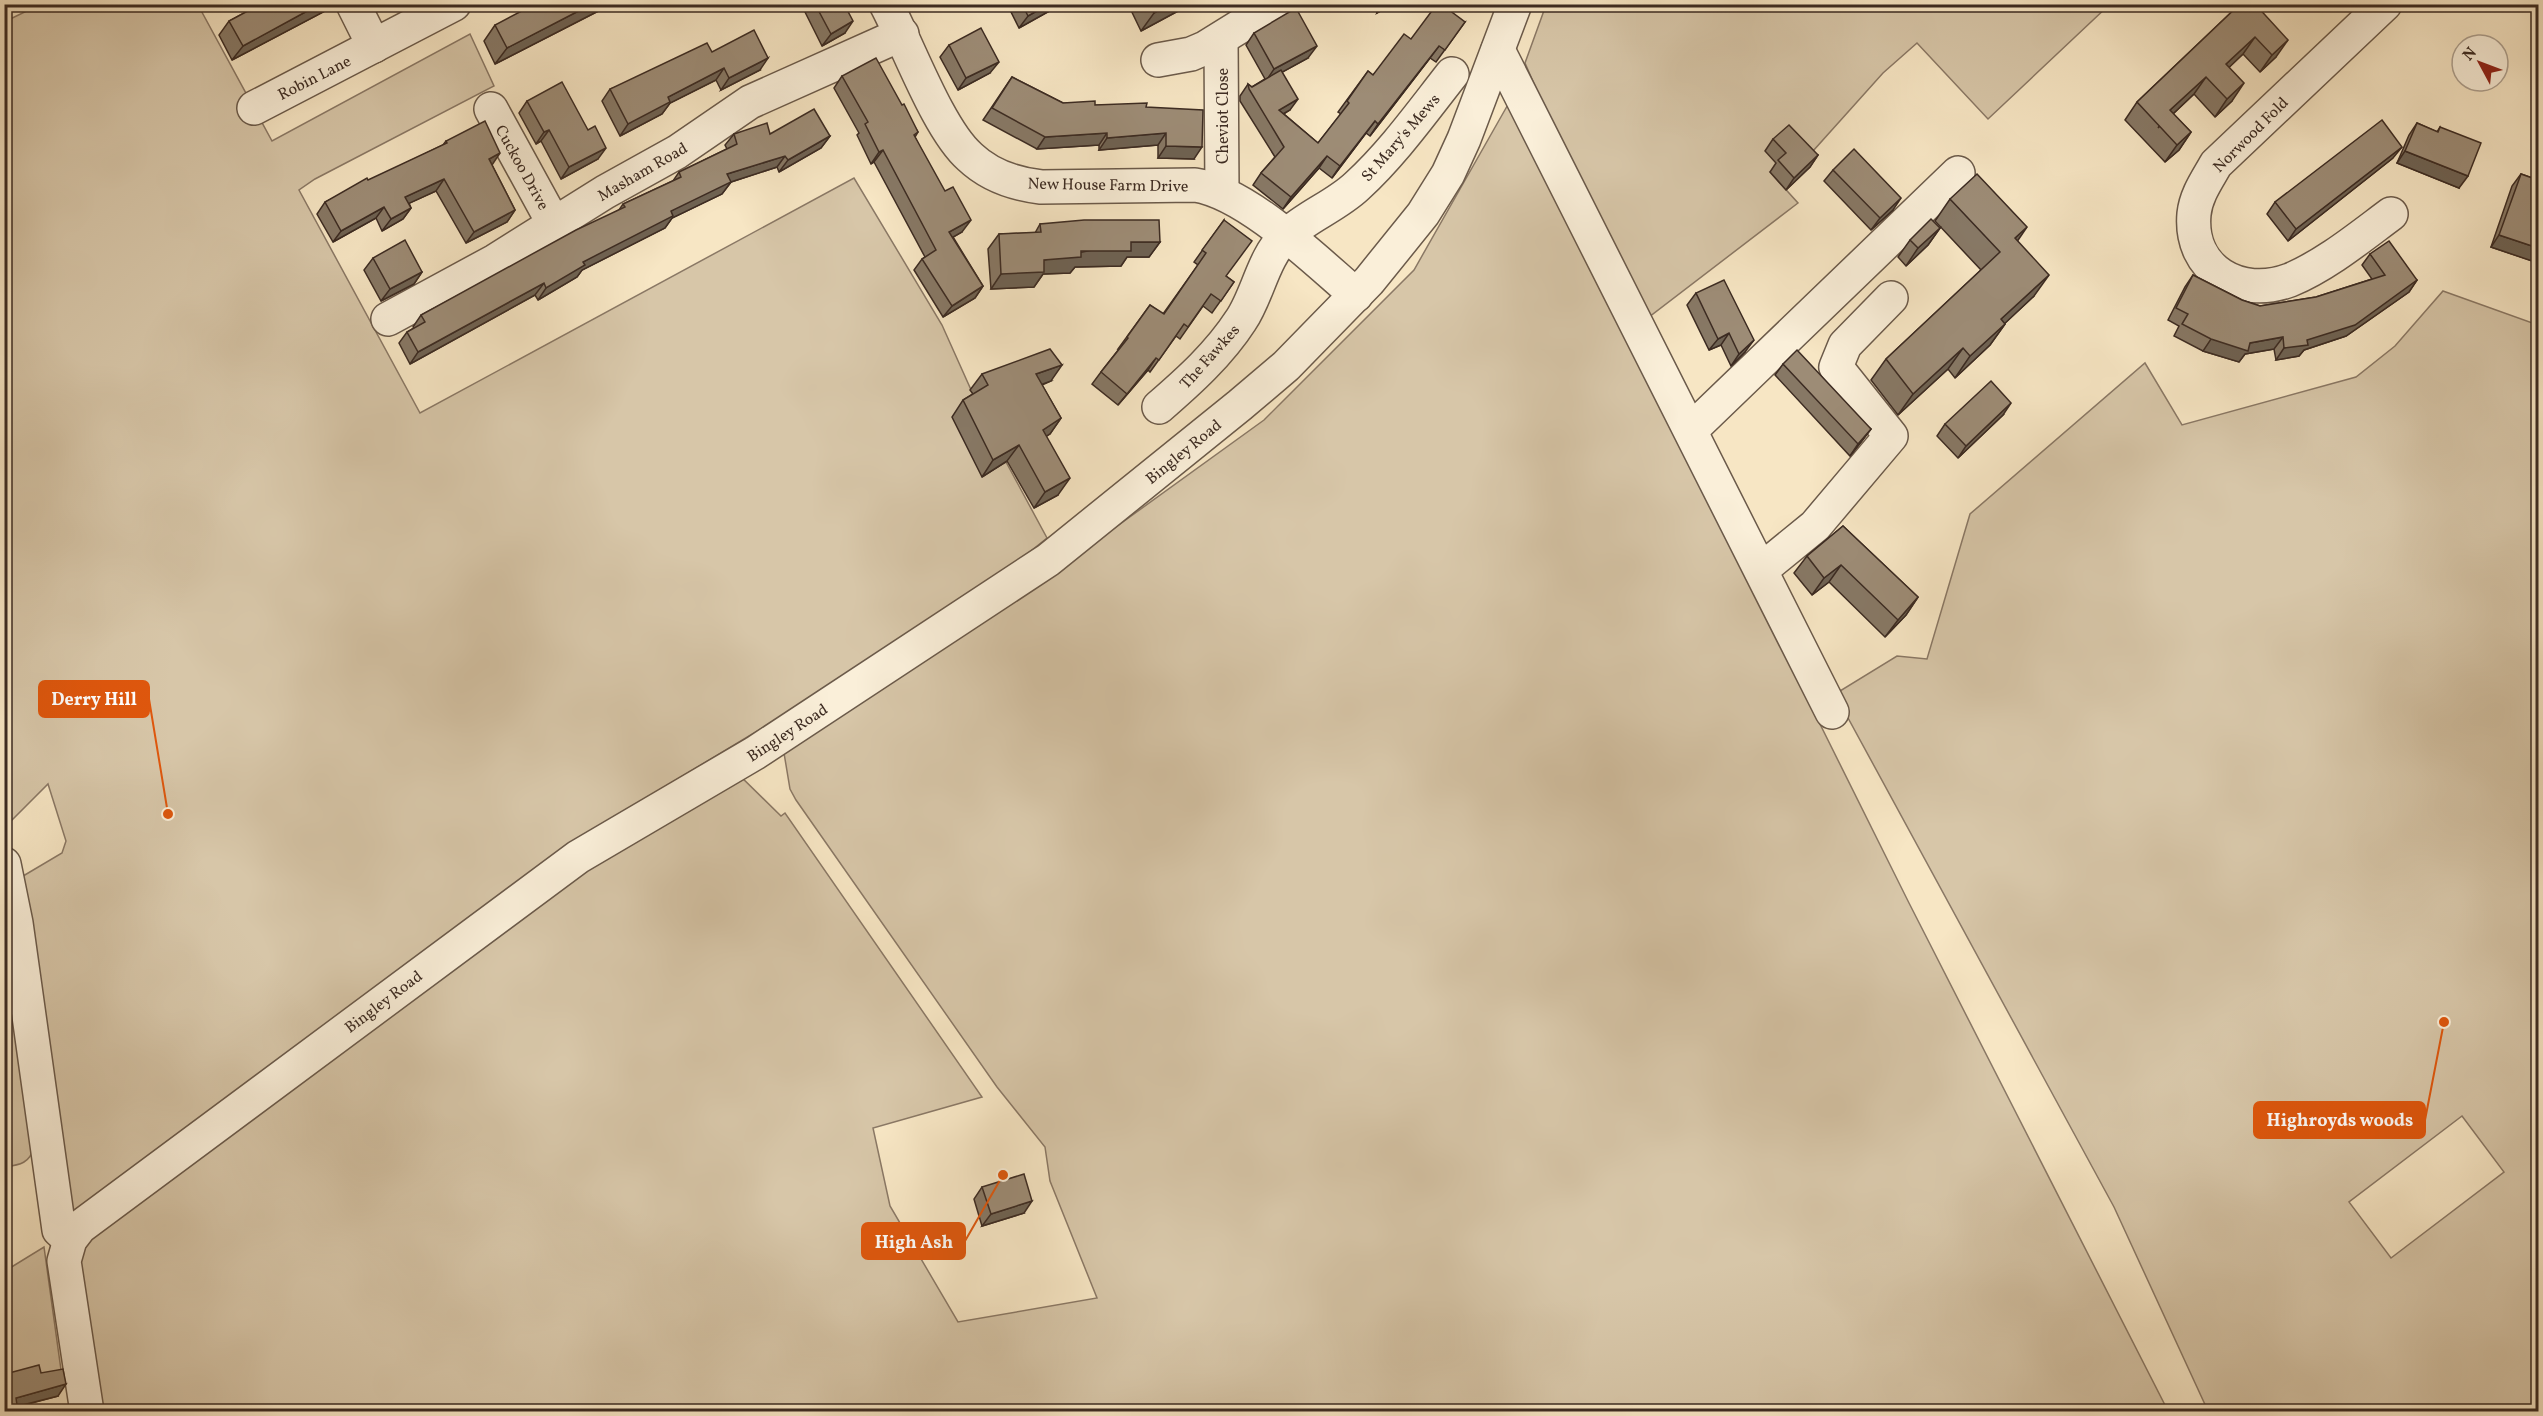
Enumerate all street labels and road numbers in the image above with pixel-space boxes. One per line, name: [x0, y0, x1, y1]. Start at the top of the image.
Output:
street label: Robin Lane: [275, 51, 355, 107]
street label: Cheviot Close: [1213, 68, 1235, 164]
street label: St Mary's Mews: [1357, 89, 1446, 187]
street label: Norwood Fold: [2209, 93, 2294, 178]
street label: Cuckoo Drive: [489, 122, 554, 214]
street label: Masham Road: [594, 138, 692, 207]
street label: New House Farm Drive: [1027, 174, 1189, 198]
street label: The Fawkes: [1175, 320, 1246, 395]
street label: Bingley Road: [1141, 415, 1227, 490]
street label: Bingley Road: [743, 699, 833, 768]
street label: Bingley Road: [341, 966, 428, 1039]

